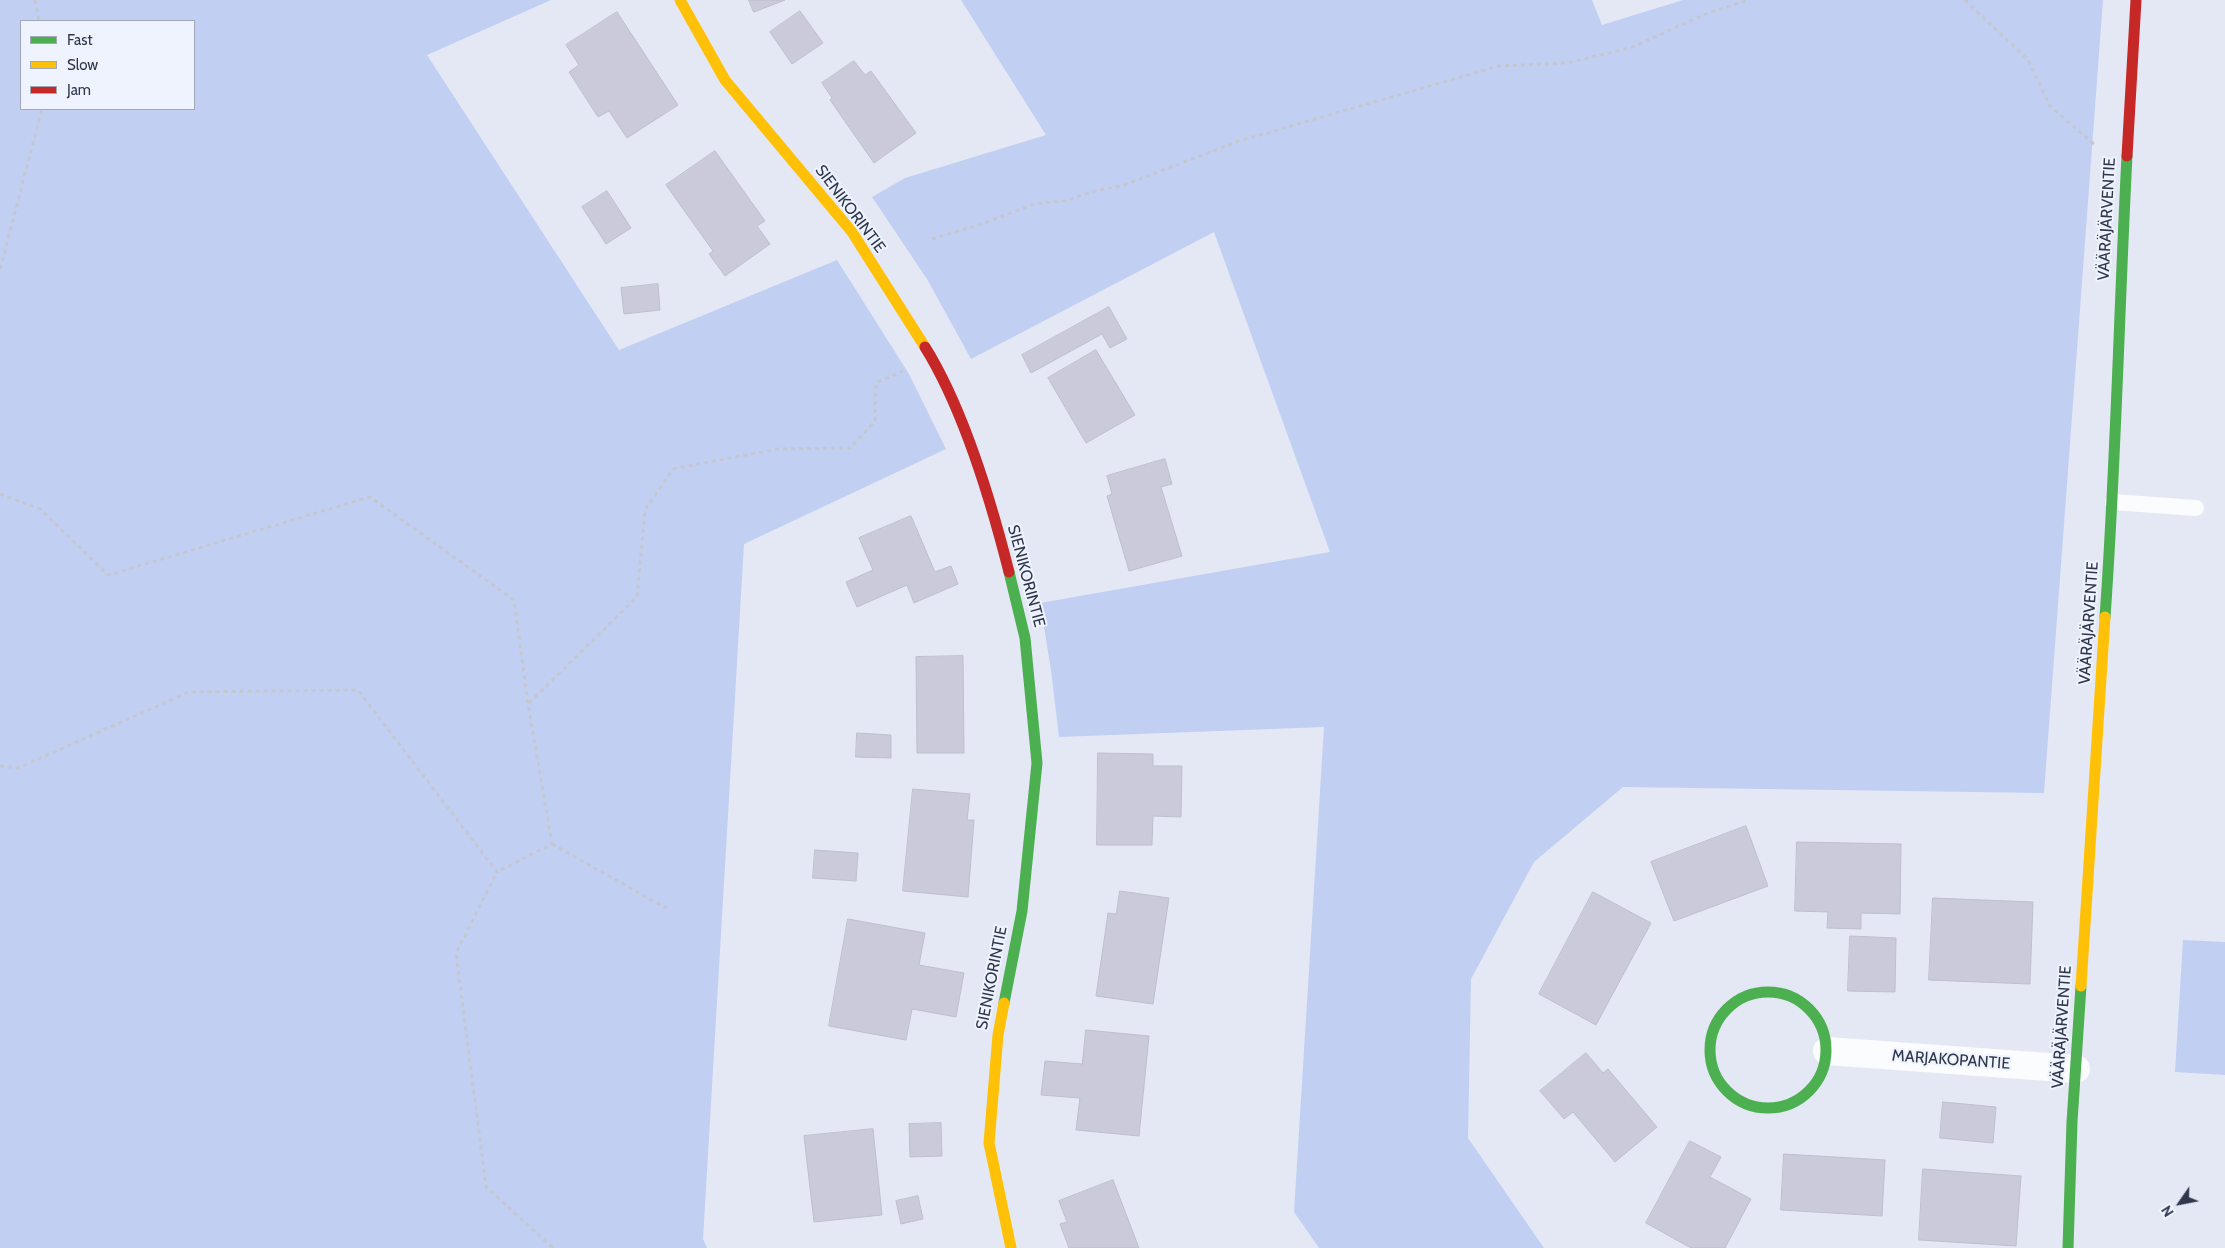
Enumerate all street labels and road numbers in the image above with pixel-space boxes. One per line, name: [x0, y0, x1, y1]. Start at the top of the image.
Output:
street label: VÄÄRÄJÄRVENTIE: [2094, 157, 2120, 281]
street label: SIENIKORINTIE: [811, 161, 889, 257]
street label: SIENIKORINTIE: [1003, 523, 1049, 629]
street label: VÄÄRÄJÄRVENTIE: [2075, 561, 2103, 685]
street label: SIENIKORINTIE: [973, 925, 1011, 1031]
street label: VÄÄRÄJÄRVENTIE: [2048, 965, 2076, 1089]
street label: MARJAKOPANTIE: [1891, 1046, 2011, 1074]

